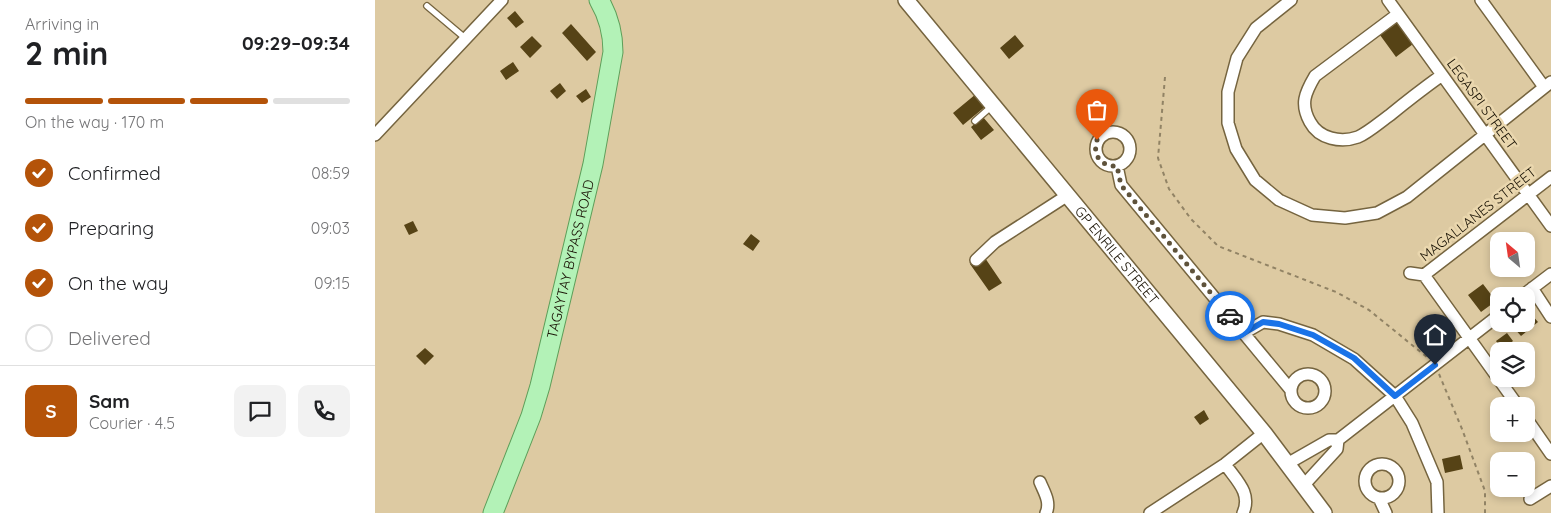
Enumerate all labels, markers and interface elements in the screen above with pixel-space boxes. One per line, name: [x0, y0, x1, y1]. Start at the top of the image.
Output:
text: Arriving in: [25, 14, 99, 34]
text: 09:29–09:34: [242, 31, 350, 55]
text: 2 min: [25, 33, 108, 73]
street label: LEGASPI STREET: [1443, 55, 1521, 153]
pin: [1076, 89, 1118, 140]
icon: bag: [1083, 96, 1111, 124]
text: On the way · 170 m: [25, 112, 164, 132]
icon: check: [25, 159, 53, 187]
text: Confirmed: [68, 161, 161, 185]
text: 08:59: [311, 163, 350, 183]
street label: MAGALLANES STREET: [1416, 163, 1540, 265]
street label: TAGAYTAY BYPASS ROAD: [543, 178, 598, 340]
street label: GP ENRILE STREET: [1071, 202, 1163, 308]
icon: check: [25, 214, 53, 242]
text: Preparing: [68, 216, 154, 240]
text: 09:03: [311, 218, 350, 238]
north arrow: [1490, 232, 1535, 278]
map controls: [1490, 232, 1535, 497]
icon: check: [25, 269, 53, 297]
text: On the way: [68, 271, 169, 295]
text: 09:15: [314, 273, 350, 293]
button: locate: [1490, 287, 1535, 332]
courier: [1205, 291, 1255, 341]
icon: car: [1216, 302, 1244, 330]
pin: [1414, 314, 1456, 365]
icon: home: [1421, 321, 1449, 349]
text: Delivered: [68, 326, 151, 350]
button: layers: [1490, 342, 1535, 387]
button: chat: [234, 385, 286, 437]
button: phone: [298, 385, 350, 437]
text: Sam: [89, 389, 130, 413]
button: +: [1490, 397, 1535, 442]
text: S: [45, 399, 57, 423]
text: Courier · 4.5: [89, 413, 175, 433]
button: −: [1490, 452, 1535, 497]

